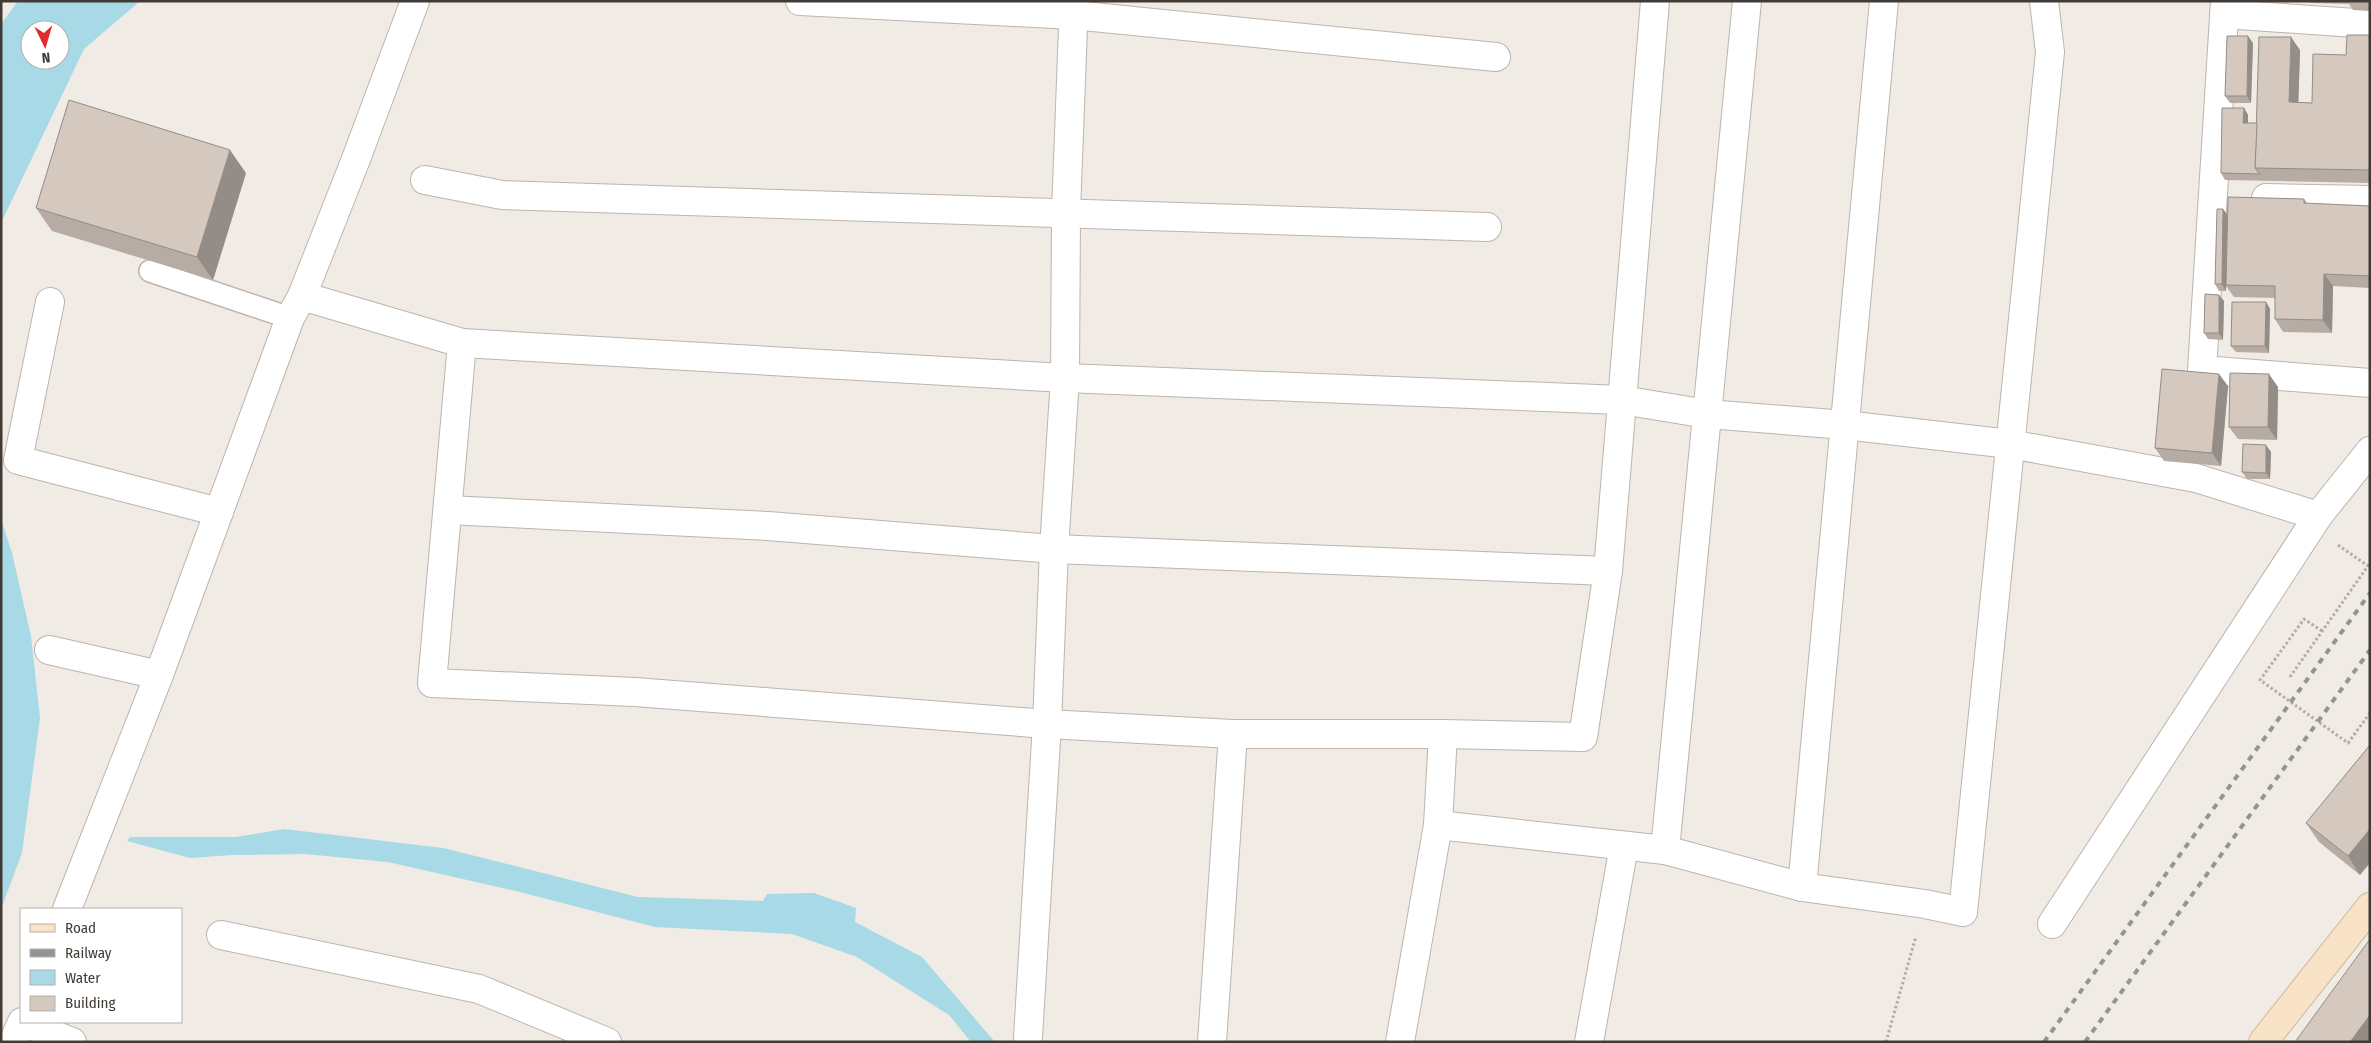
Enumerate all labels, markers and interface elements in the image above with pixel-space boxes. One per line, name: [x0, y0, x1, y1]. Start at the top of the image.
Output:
north arrow: [20, 20, 70, 70]
text: N: [41, 49, 51, 66]
legend: [20, 908, 182, 1023]
text: Road: [65, 919, 96, 937]
text: Railway: [65, 944, 112, 962]
text: Water: [65, 969, 101, 987]
text: Building: [65, 994, 116, 1012]

